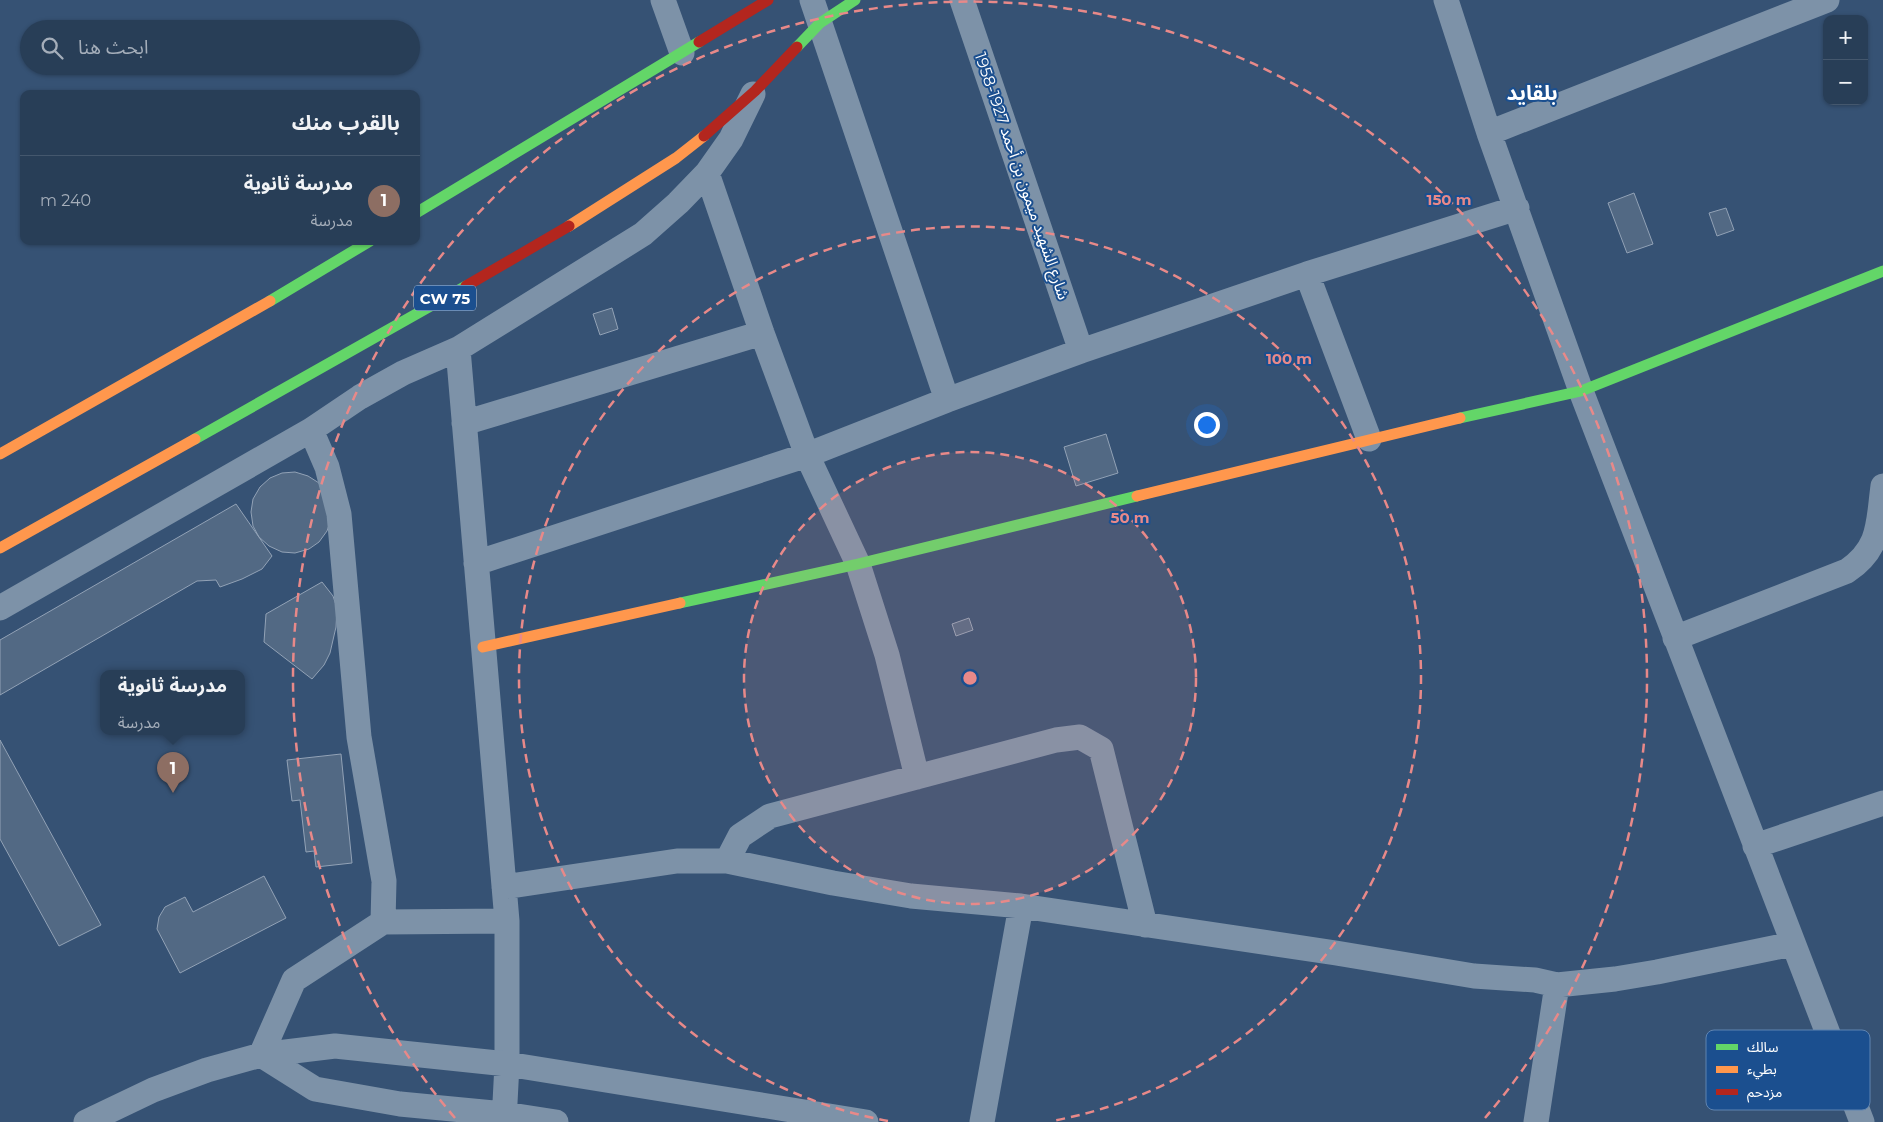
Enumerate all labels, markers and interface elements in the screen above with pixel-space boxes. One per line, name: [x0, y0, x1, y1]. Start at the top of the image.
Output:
map controls: [1823, 15, 1868, 105]
button: +: [1823, 15, 1868, 60]
search box: [20, 20, 420, 75]
icon: search: [38, 34, 66, 62]
text: ابحث هنا: [78, 36, 148, 59]
street label: شارع الشهيد ميمون بن أحمد 1927-1958: [968, 50, 1073, 303]
button: −: [1823, 60, 1868, 105]
district label: بلقايد: [1506, 80, 1558, 105]
text: بالقرب منك: [292, 110, 400, 135]
text: مدرسة ثانوية: [244, 172, 353, 195]
text: 150 m: [1427, 190, 1471, 209]
text: 240 m: [40, 191, 91, 210]
text: 1: [381, 191, 387, 210]
text: مدرسة: [310, 211, 353, 230]
road number: CW 75: [414, 286, 476, 310]
text: 100 m: [1266, 349, 1312, 368]
your location: [1194, 412, 1220, 438]
text: 50 m: [1110, 508, 1150, 527]
centre of rings: [961, 669, 979, 687]
popup: [100, 670, 245, 735]
text: مدرسة ثانوية: [118, 674, 227, 697]
text: مدرسة: [118, 713, 160, 732]
pin: 1: [157, 752, 189, 793]
legend: [1706, 1030, 1870, 1110]
text: سالك: [1747, 1038, 1779, 1056]
text: بطيء: [1747, 1060, 1777, 1080]
text: مزدحم: [1747, 1083, 1782, 1103]

